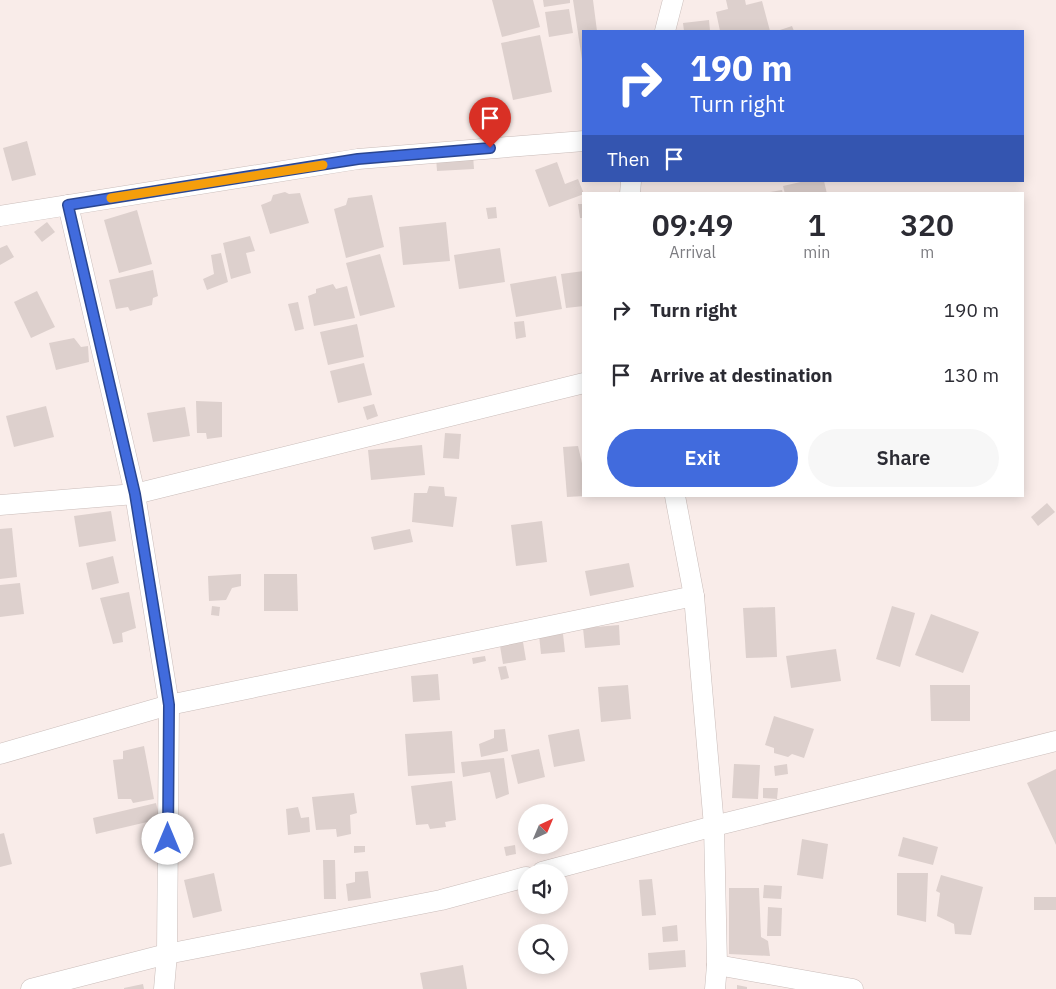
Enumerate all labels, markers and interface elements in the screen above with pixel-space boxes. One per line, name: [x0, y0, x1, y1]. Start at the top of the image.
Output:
text: 190 m: [690, 45, 793, 91]
icon: right: [607, 50, 672, 115]
text: Turn right: [690, 89, 785, 118]
pin: [469, 97, 511, 148]
icon: arrive: [476, 104, 504, 132]
icon: arrive: [660, 145, 688, 173]
text: Then: [607, 147, 650, 171]
text: 09:49: [652, 205, 733, 244]
text: 1: [808, 205, 826, 244]
text: 320: [900, 205, 954, 244]
text: Arrival: [669, 242, 716, 262]
text: min: [803, 242, 830, 262]
text: m: [920, 242, 934, 262]
icon: right: [607, 296, 635, 324]
text: Turn right: [650, 298, 737, 322]
text: 190 m: [944, 298, 999, 322]
icon: arrive: [607, 361, 635, 389]
text: Arrive at destination: [650, 363, 833, 387]
text: 130 m: [944, 363, 999, 387]
button: Exit: [607, 429, 798, 487]
button: Share: [808, 429, 999, 487]
north arrow: [518, 804, 568, 854]
map controls: [518, 804, 568, 974]
position arrow: [141, 812, 193, 864]
button: sound: [518, 864, 568, 914]
button: search: [518, 924, 568, 974]

